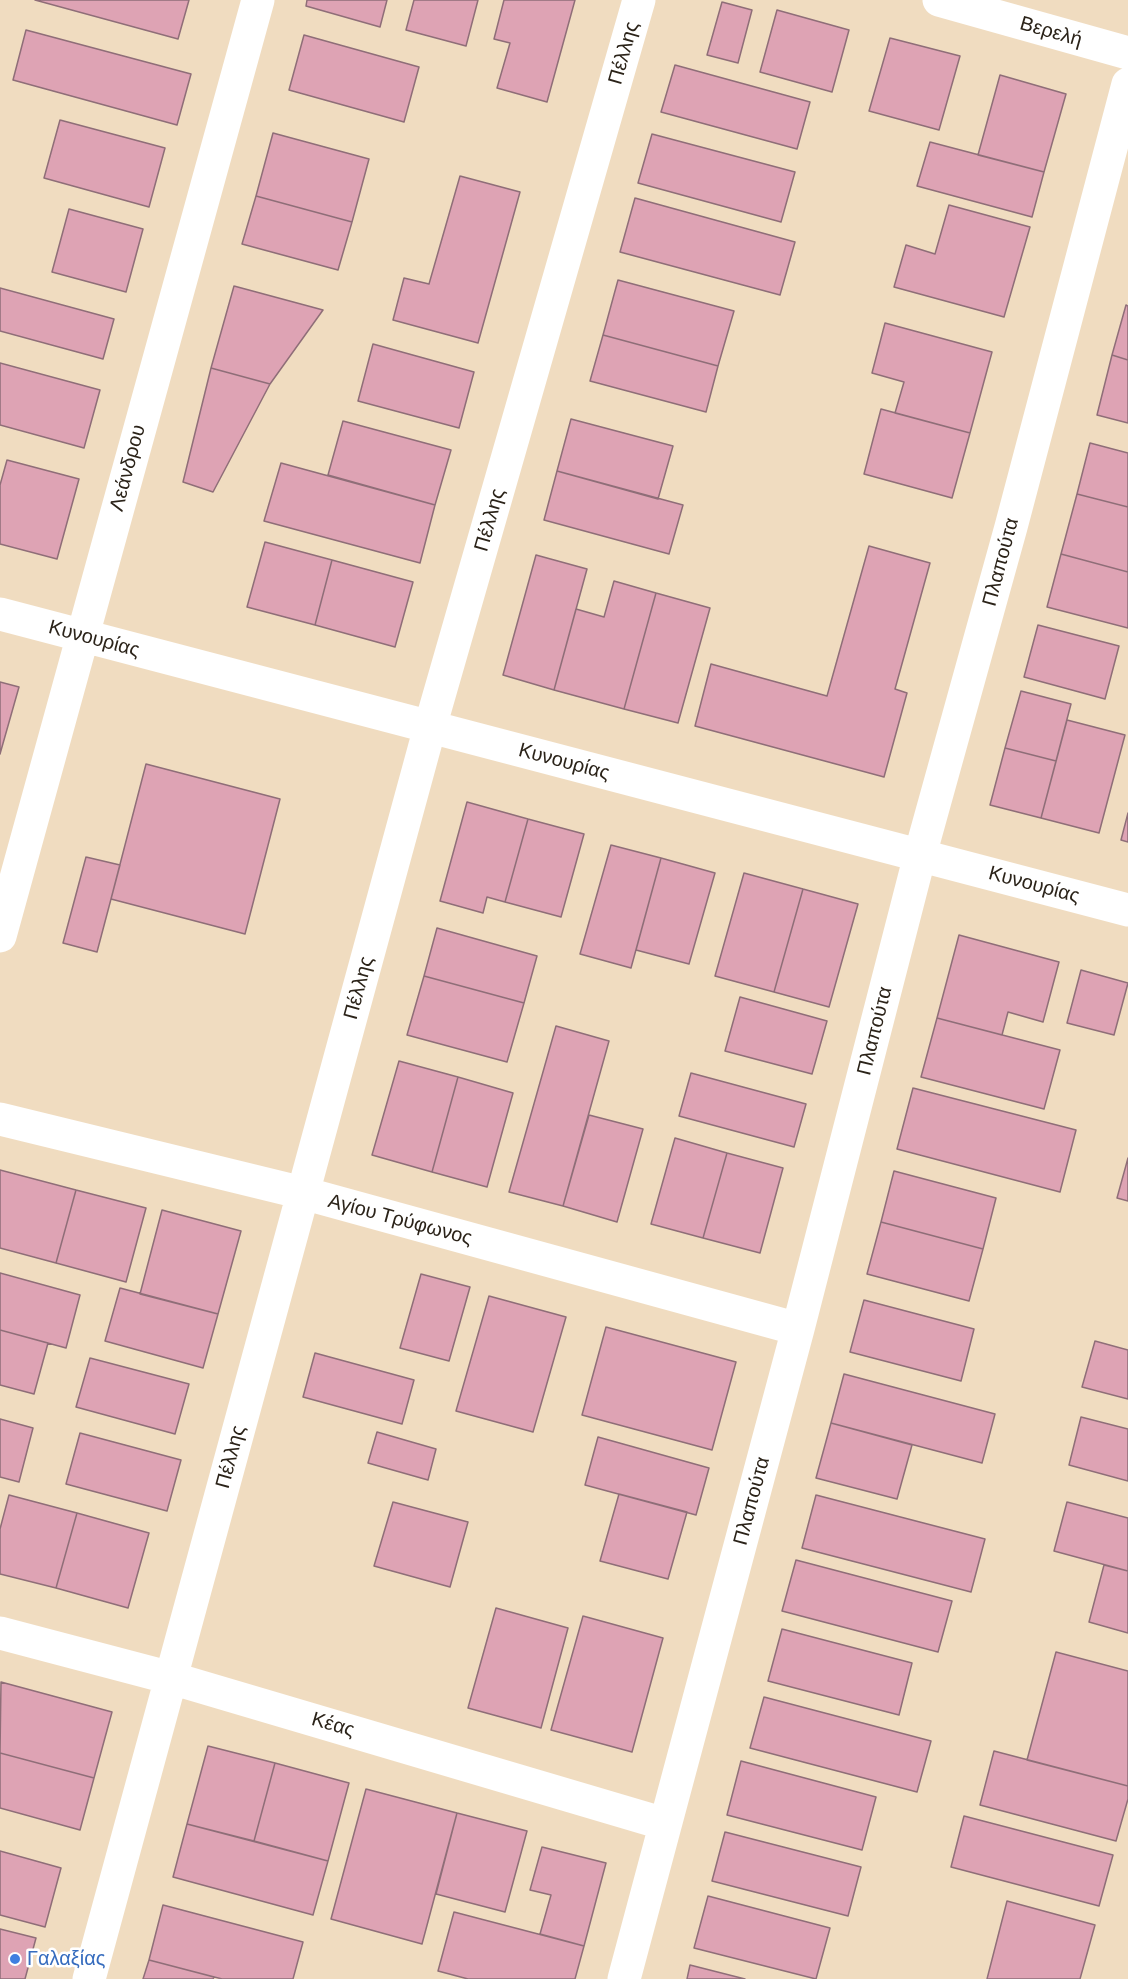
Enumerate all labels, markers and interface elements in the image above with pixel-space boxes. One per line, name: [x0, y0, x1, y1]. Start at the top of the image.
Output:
street label: Βερελή: [1017, 12, 1085, 52]
street label: Πέλλης: [604, 19, 644, 87]
street label: Λεάνδρου: [105, 422, 151, 514]
street label: Πέλλης: [470, 486, 510, 554]
street label: Πλαπούτα: [978, 515, 1024, 609]
street label: Κυνουρίας: [46, 615, 142, 663]
street label: Κυνουρίας: [516, 738, 612, 786]
street label: Κυνουρίας: [986, 861, 1082, 909]
street label: Πέλλης: [339, 954, 379, 1022]
street label: Πλαπούτα: [852, 984, 898, 1078]
street label: Αγίου Τρύφωνος: [325, 1189, 475, 1251]
street label: Πέλλης: [211, 1423, 251, 1491]
street label: Πλαπούτα: [729, 1454, 775, 1548]
street label: Κέας: [309, 1707, 357, 1743]
place label: Γαλαξίας: [27, 1947, 105, 1971]
marker: Γαλαξίας: [8, 1952, 22, 1966]

